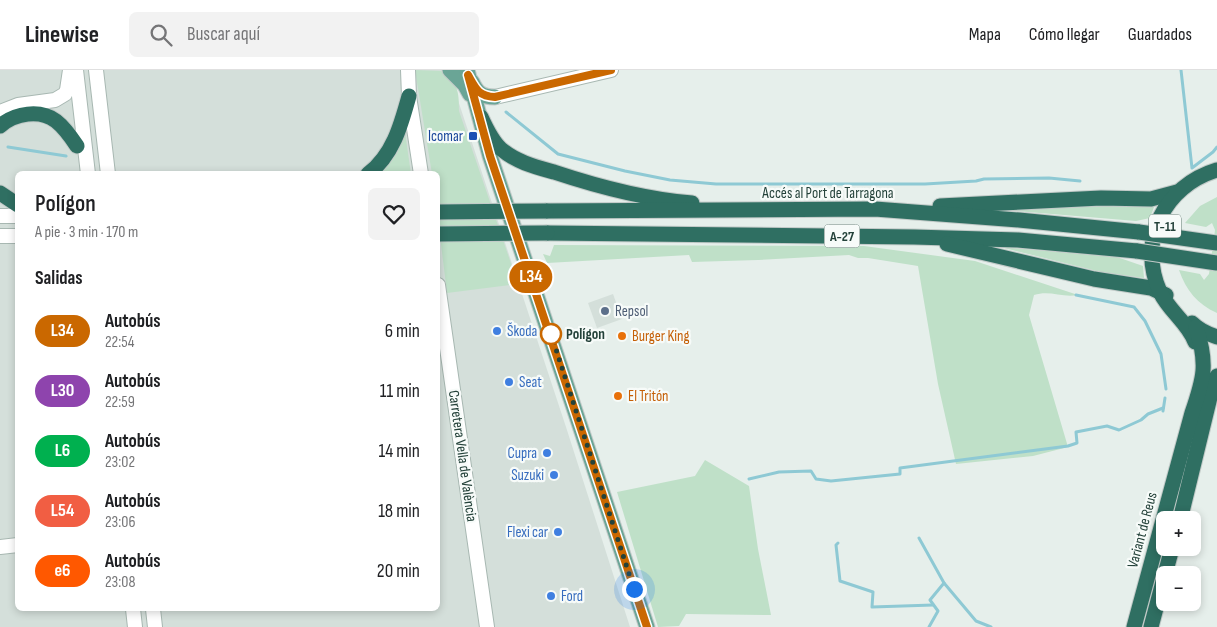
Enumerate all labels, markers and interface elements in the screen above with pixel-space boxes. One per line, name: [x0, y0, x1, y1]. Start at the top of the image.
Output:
search box: [129, 12, 479, 57]
text: Linewise: [25, 20, 99, 49]
icon: search: [147, 21, 175, 49]
text: Buscar aquí: [187, 23, 260, 46]
text: Mapa: [969, 24, 1001, 45]
text: Cómo llegar: [1029, 24, 1100, 45]
text: Guardados: [1128, 24, 1192, 45]
place label: Icomar: [428, 127, 464, 146]
marker: Icomar: [467, 130, 479, 142]
street label: Accés al Port de Tarragona: [761, 184, 894, 203]
button: heart: [368, 188, 420, 240]
text: Polígon: [35, 189, 96, 218]
road number: T-11: [1149, 214, 1181, 238]
text: A pie · 3 min · 170 m: [35, 223, 138, 242]
road number: A-27: [824, 224, 860, 248]
line badge: L34: [502, 261, 560, 293]
text: L34: [519, 266, 543, 287]
text: Salidas: [35, 267, 83, 290]
place label: Repsol: [615, 302, 648, 321]
marker: Repsol: [599, 305, 611, 317]
text: Autobús: [105, 310, 161, 333]
text: L34: [51, 320, 74, 341]
text: 6 min: [385, 320, 420, 343]
place label: Škoda: [507, 322, 537, 341]
marker: Polígon: [540, 323, 562, 345]
marker: Škoda: [491, 325, 503, 337]
place label: Polígon: [566, 325, 605, 344]
place label: Burger King: [632, 327, 690, 346]
marker: Burger King: [616, 330, 628, 342]
text: 22:54: [105, 333, 134, 352]
text: Autobús: [105, 370, 161, 393]
place label: Seat: [519, 373, 542, 392]
marker: Seat: [503, 376, 515, 388]
text: L30: [51, 380, 74, 401]
text: 11 min: [380, 380, 420, 403]
place label: El Tritón: [628, 387, 669, 406]
street label: Carretera Vella de València: [444, 389, 481, 523]
marker: El Tritón: [612, 390, 624, 402]
text: 22:59: [105, 393, 135, 412]
text: Autobús: [105, 430, 161, 453]
text: L6: [55, 440, 70, 461]
text: 14 min: [379, 440, 420, 463]
place label: Cupra: [507, 444, 537, 463]
marker: Cupra: [541, 447, 553, 459]
text: 23:02: [105, 453, 135, 472]
place label: Suzuki: [511, 466, 544, 485]
marker: Suzuki: [548, 469, 560, 481]
text: Autobús: [105, 490, 161, 513]
street label: Variant de Reus: [1123, 490, 1162, 570]
text: L54: [51, 500, 74, 521]
text: 18 min: [378, 500, 420, 523]
map controls: [1156, 511, 1201, 611]
button: +: [1156, 511, 1201, 556]
text: 23:06: [105, 513, 135, 532]
place label: Flexi car: [507, 523, 549, 542]
marker: Flexi car: [552, 526, 564, 538]
text: Autobús: [105, 550, 161, 573]
text: e6: [54, 560, 71, 581]
text: 20 min: [377, 560, 420, 583]
button: −: [1156, 566, 1201, 611]
text: 23:08: [105, 573, 135, 592]
your location: [622, 577, 647, 602]
place label: Ford: [561, 587, 583, 606]
marker: Ford: [545, 590, 557, 602]

